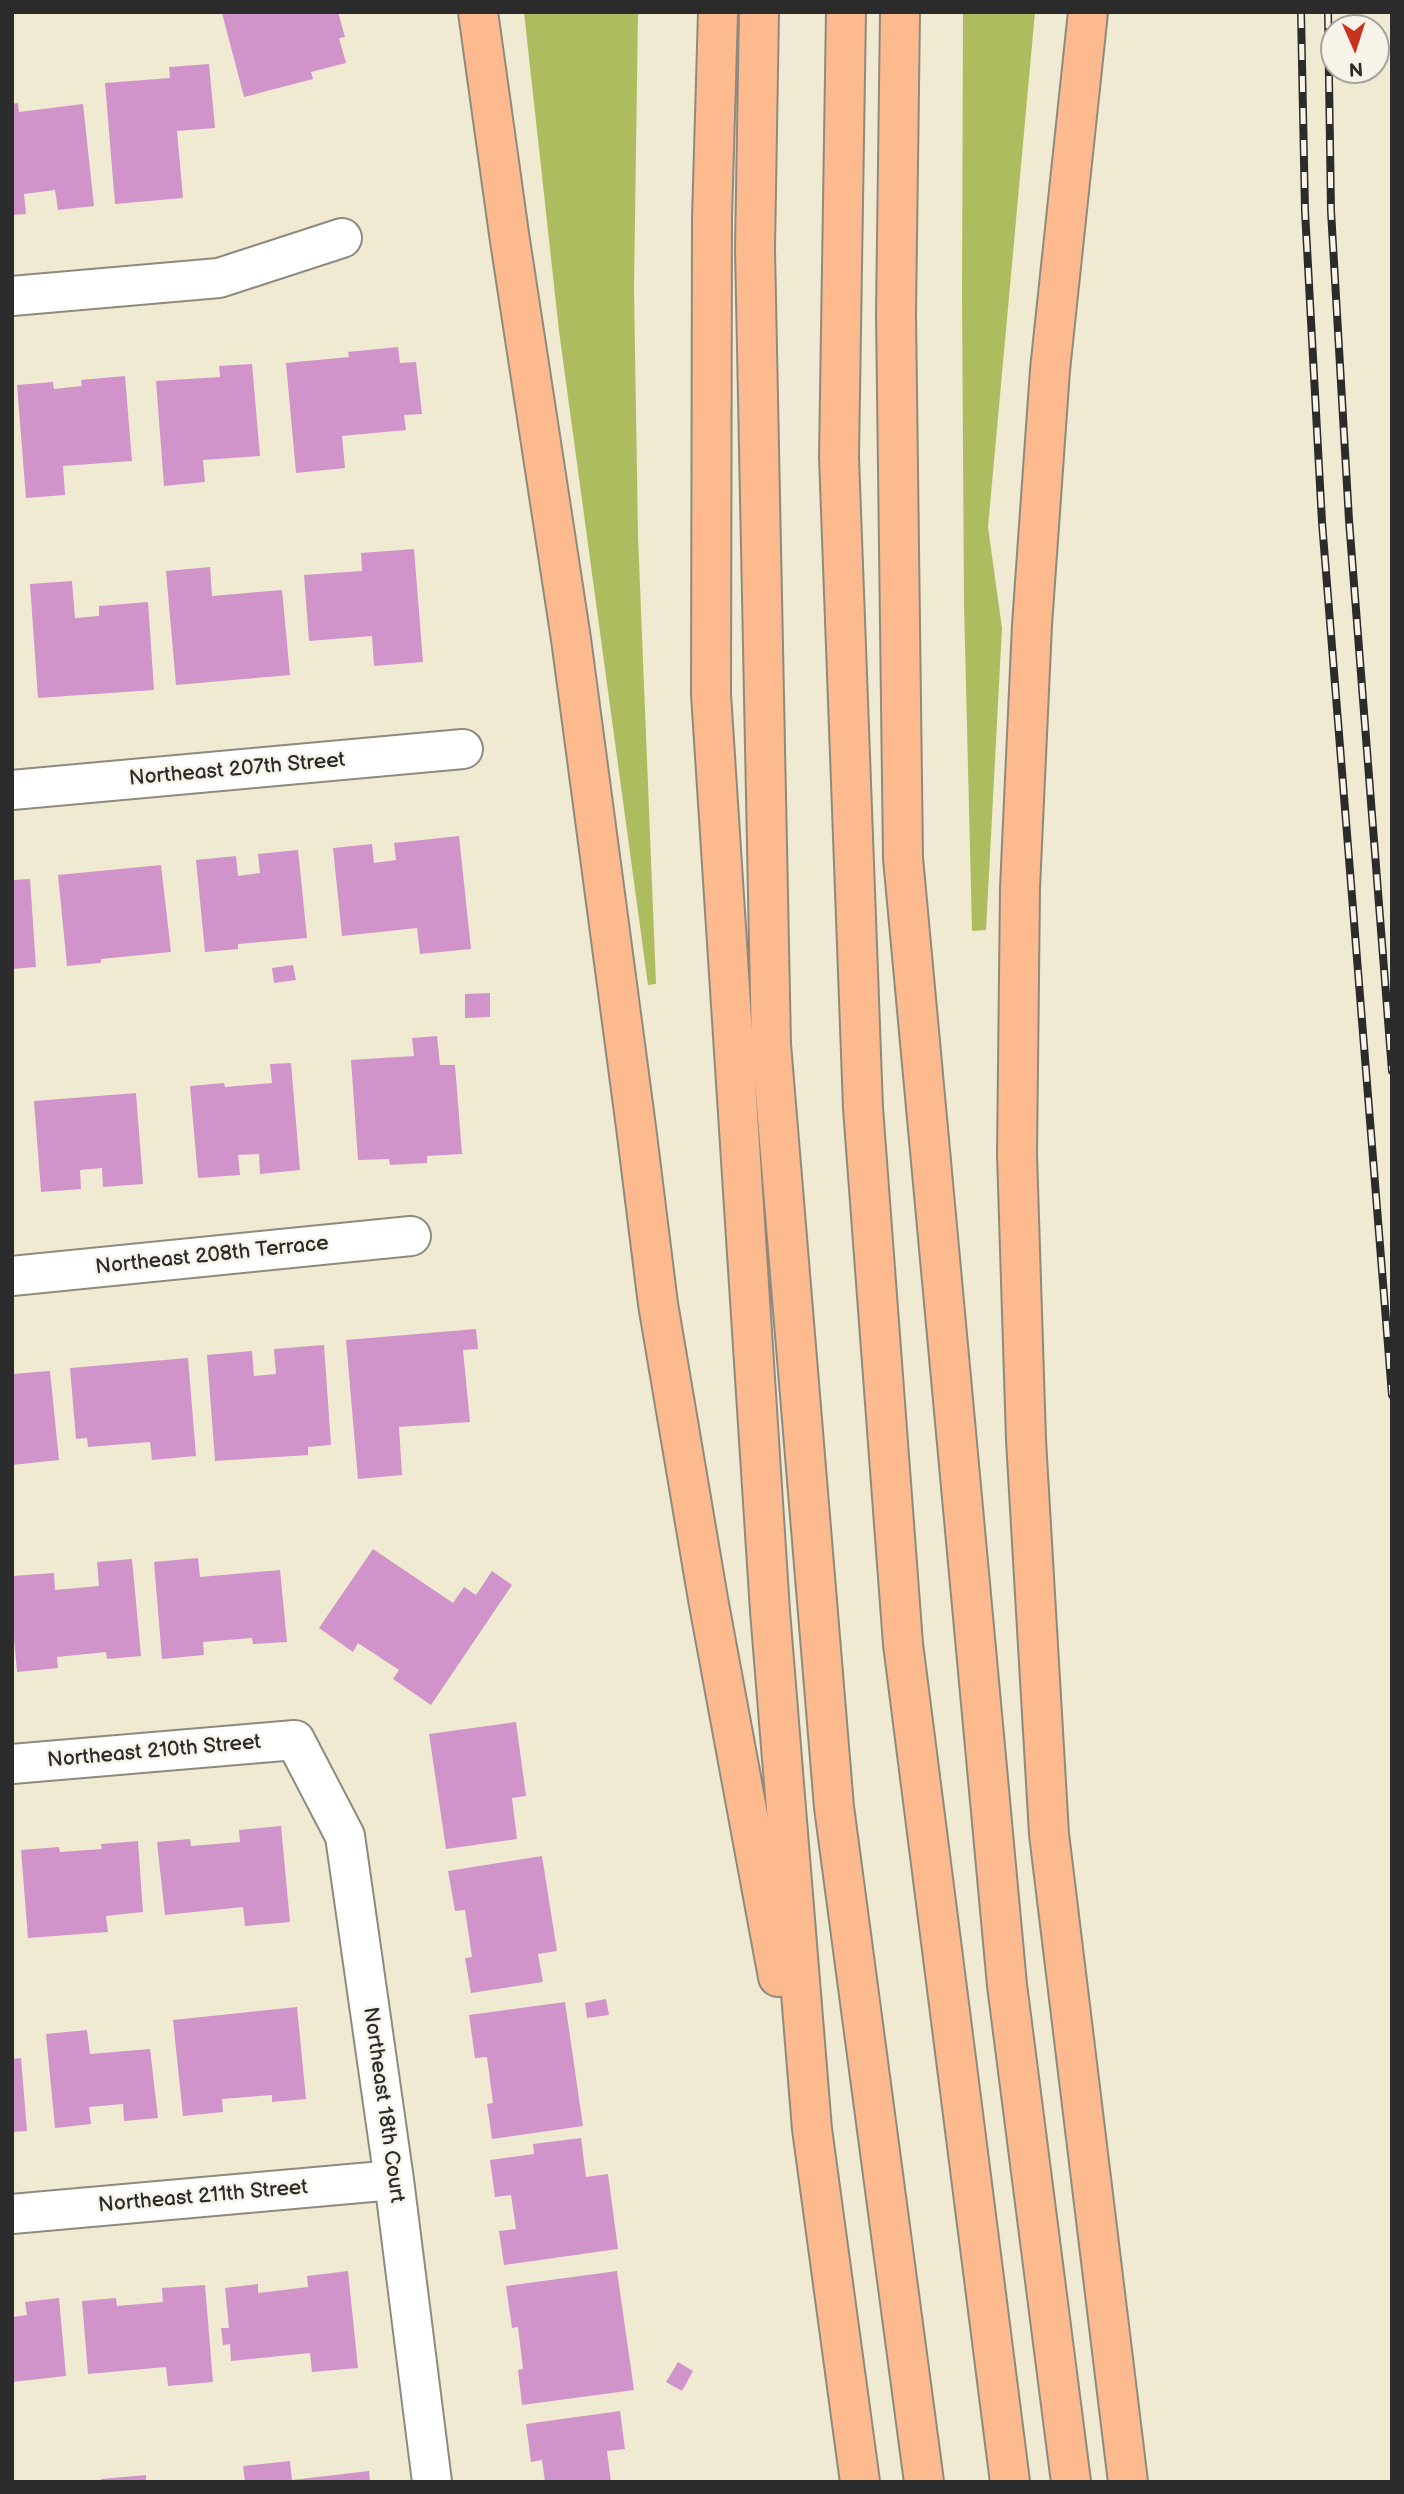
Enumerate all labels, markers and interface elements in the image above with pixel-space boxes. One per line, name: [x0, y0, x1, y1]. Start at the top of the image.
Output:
north arrow: [1320, 14, 1390, 84]
text: N: [1348, 57, 1364, 80]
street label: Northeast 207th Street: [128, 748, 346, 792]
street label: Northeast 208th Terrace: [94, 1231, 330, 1281]
street label: Northeast 210th Street: [46, 1730, 262, 1774]
street label: Northeast 18th Court: [357, 2006, 409, 2204]
street label: Northeast 211th Street: [97, 2175, 309, 2219]

